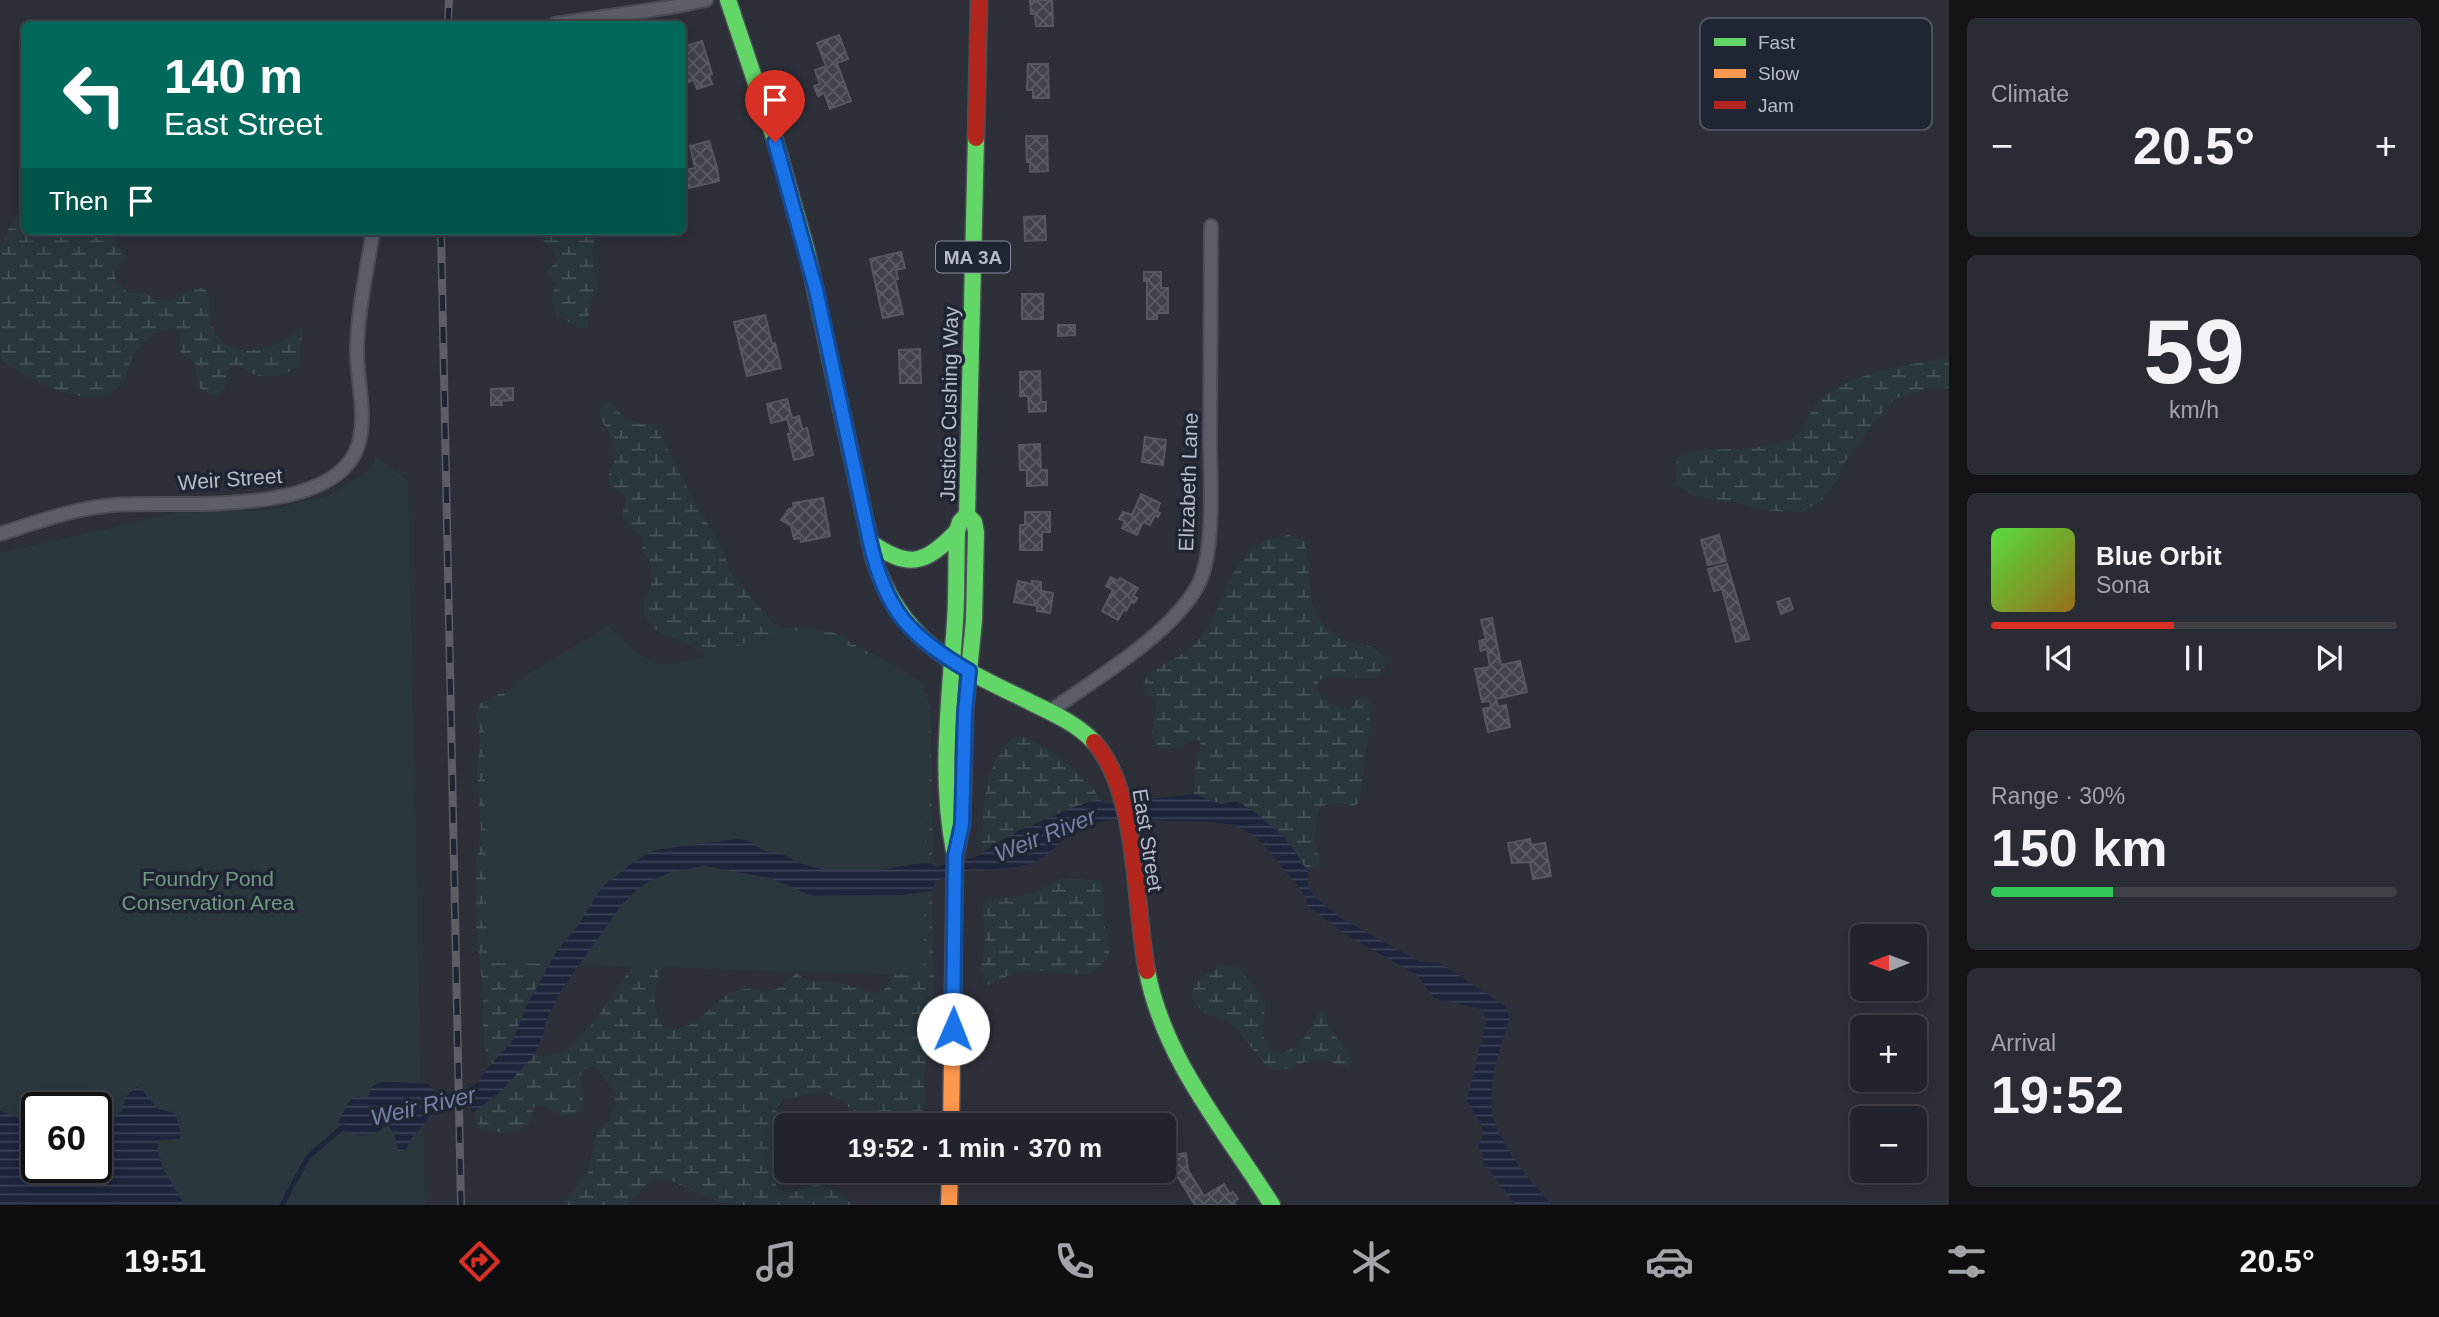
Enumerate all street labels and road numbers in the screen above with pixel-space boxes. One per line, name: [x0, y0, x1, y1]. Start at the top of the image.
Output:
road number: MA 3A: [936, 242, 1010, 272]
street label: Justice Cushing Way: [936, 306, 962, 502]
street label: Elizabeth Lane: [1174, 412, 1202, 552]
street label: Weir Street: [177, 464, 283, 494]
street label: East Street: [1129, 787, 1168, 893]

